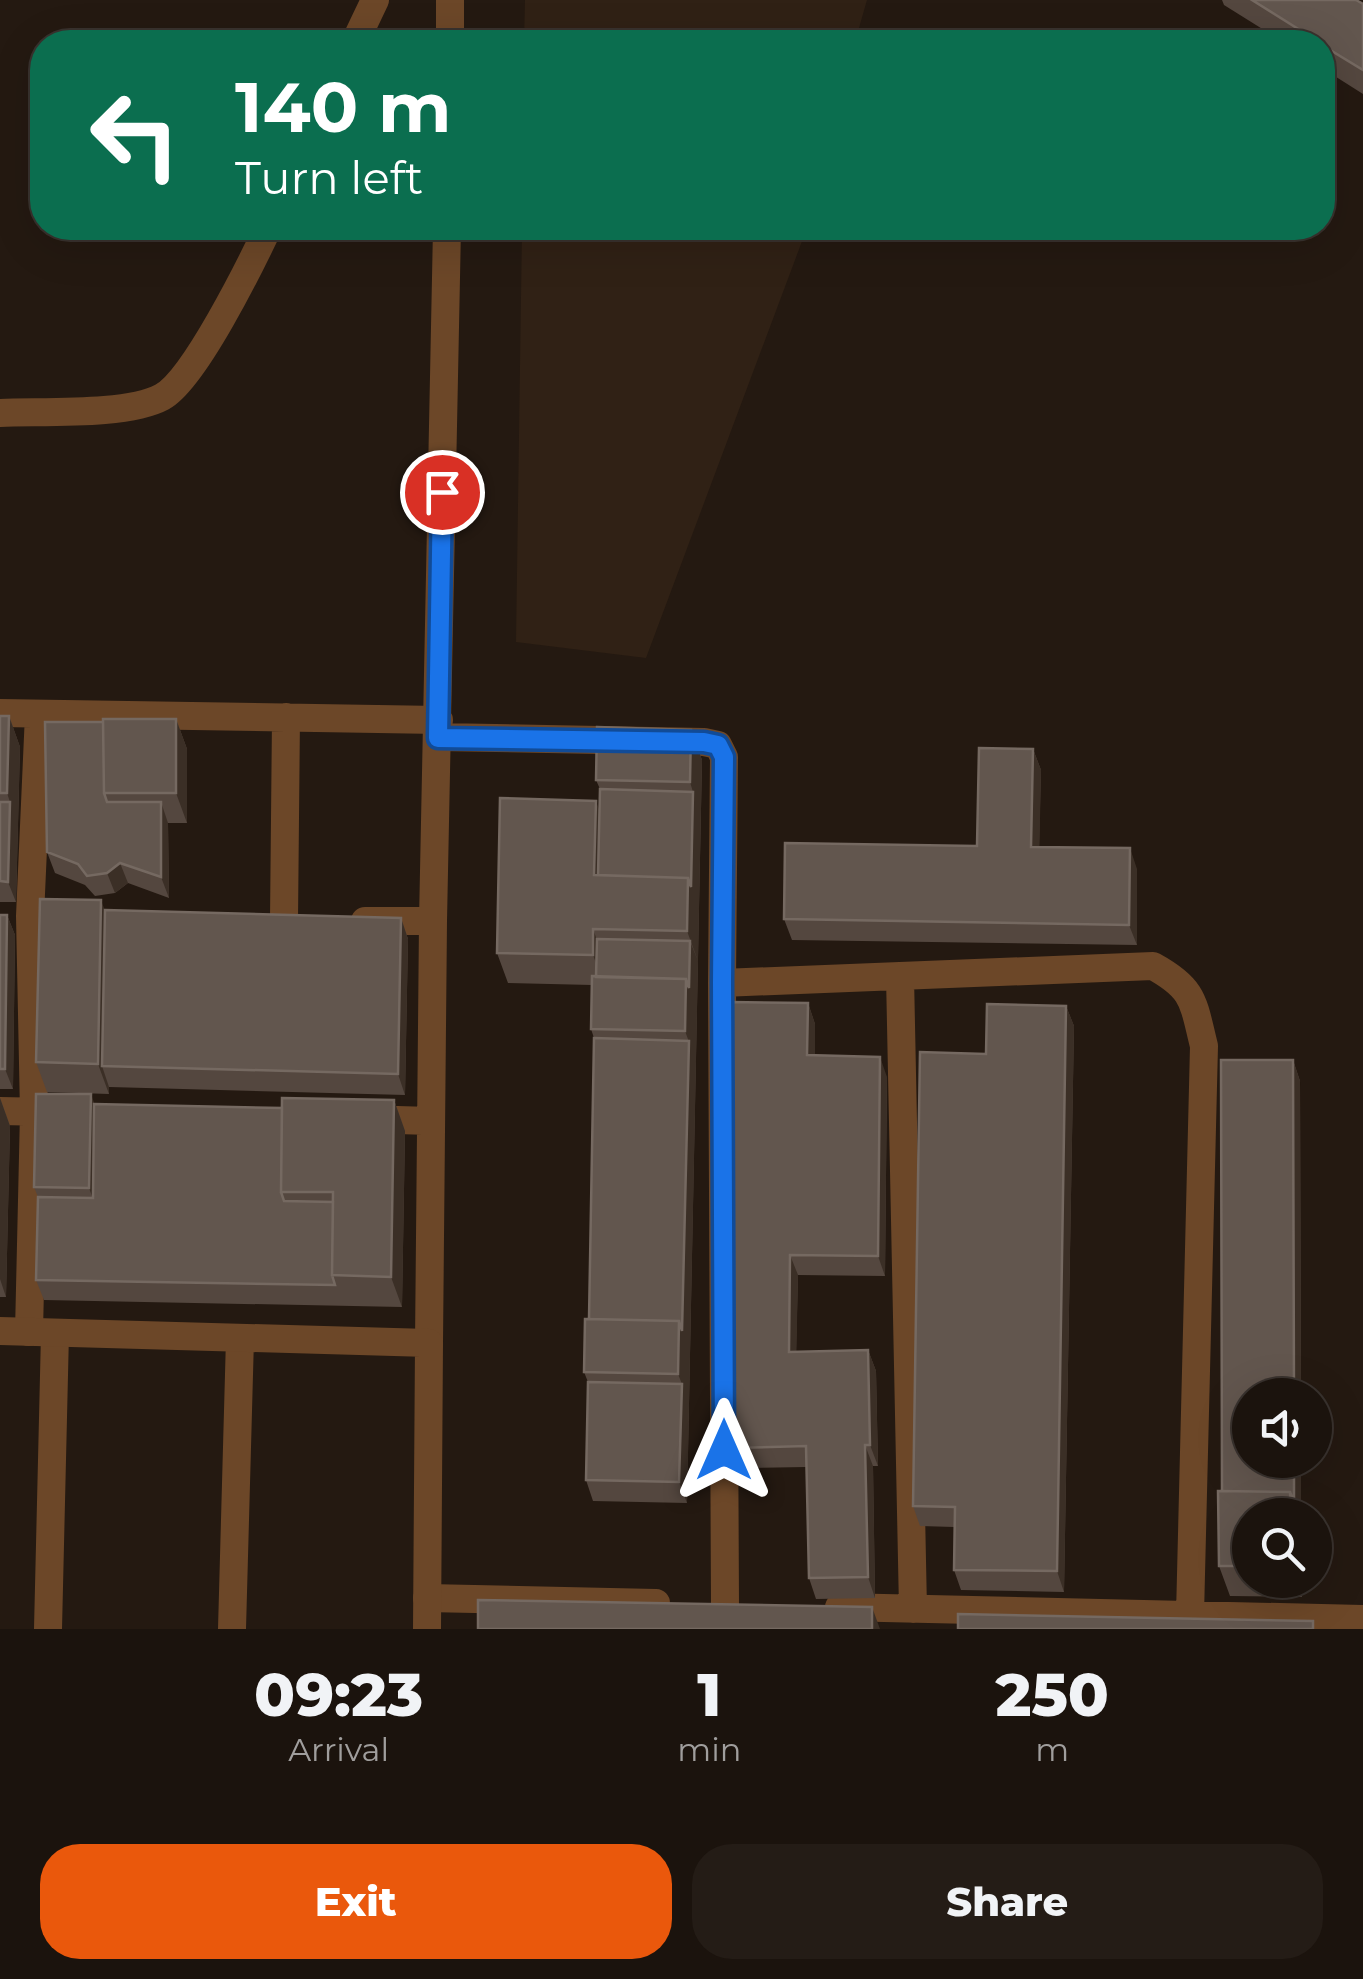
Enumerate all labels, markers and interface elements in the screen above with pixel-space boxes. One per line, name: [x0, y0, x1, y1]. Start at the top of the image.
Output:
text: 140 m: [235, 64, 451, 150]
icon: left: [70, 70, 200, 200]
text: Turn left: [235, 150, 423, 205]
pin: [400, 450, 485, 535]
icon: arrive: [415, 465, 470, 520]
map controls: [1232, 1378, 1332, 1598]
button: sound: [1232, 1378, 1332, 1478]
position arrow: [672, 1398, 776, 1502]
button: search: [1232, 1498, 1332, 1598]
text: 09:23: [254, 1658, 423, 1731]
text: 1: [697, 1658, 721, 1731]
text: 250: [995, 1658, 1109, 1731]
text: Arrival: [288, 1730, 389, 1769]
text: min: [677, 1730, 741, 1769]
text: m: [1035, 1730, 1069, 1769]
button: Exit: [40, 1844, 672, 1959]
button: Share: [692, 1844, 1323, 1959]

